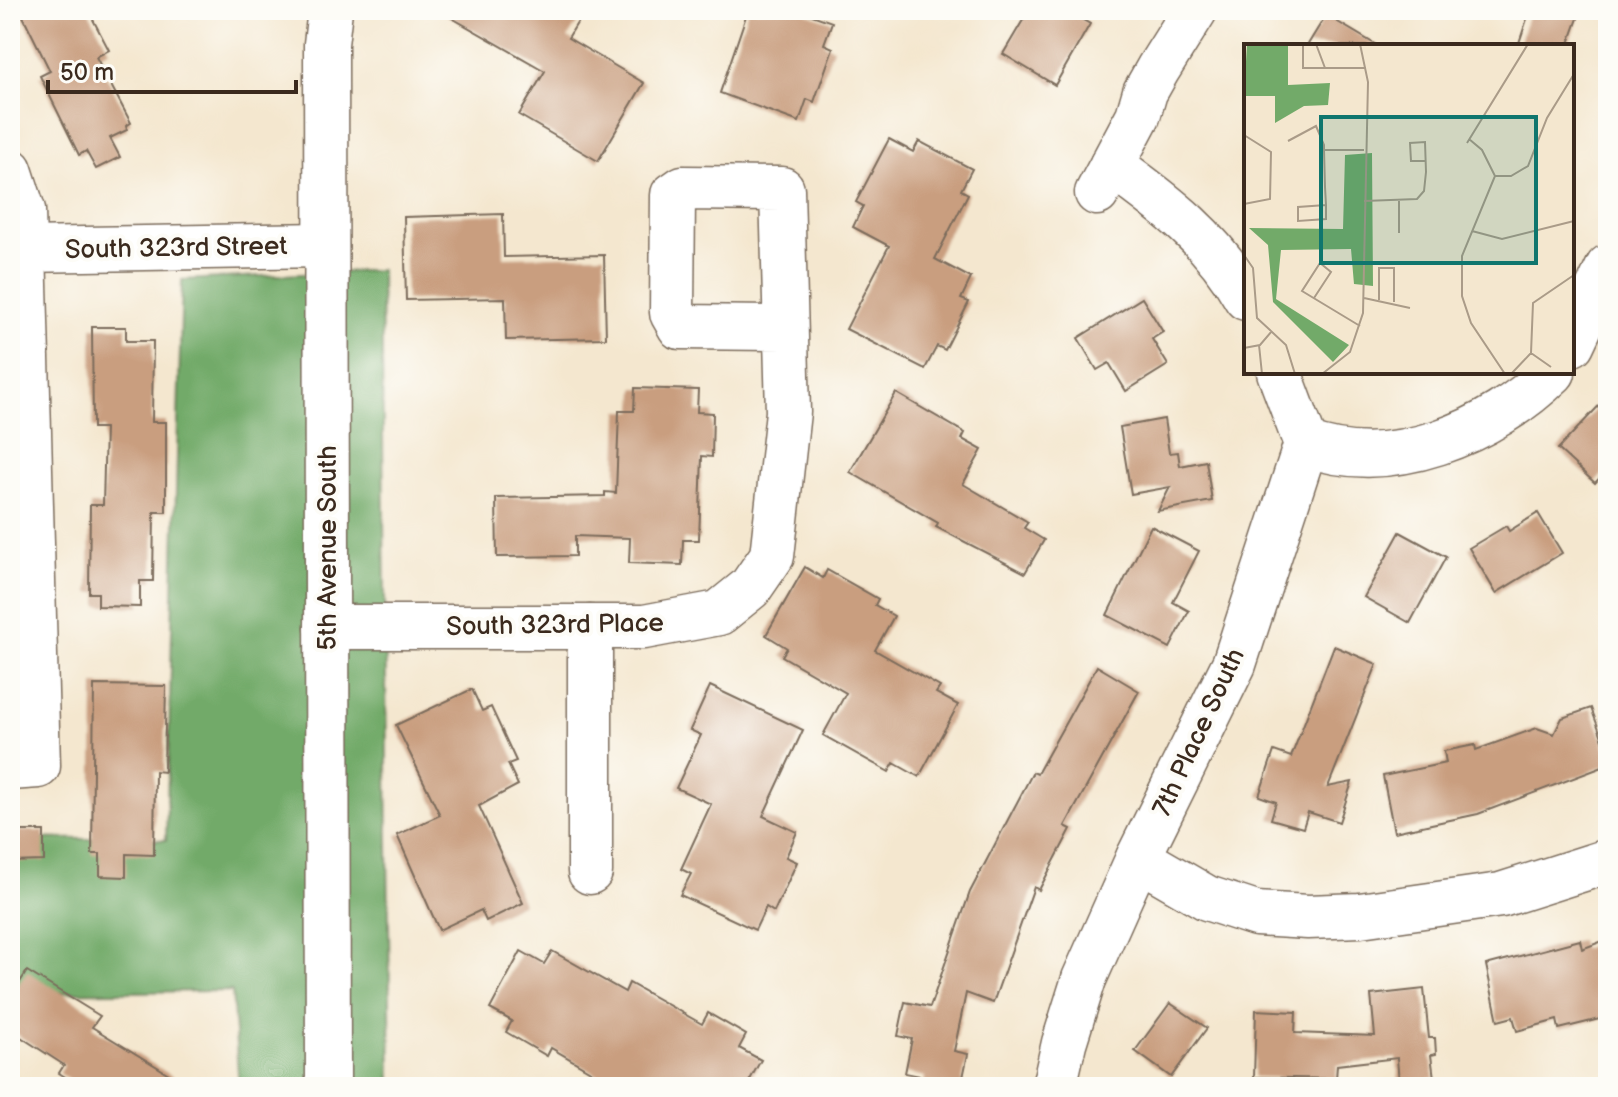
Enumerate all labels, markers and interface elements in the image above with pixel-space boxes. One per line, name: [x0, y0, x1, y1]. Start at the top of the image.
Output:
scale bar: [48, 44, 296, 94]
inset map: [1244, 44, 1574, 374]
text: 50 m: [60, 58, 114, 87]
street label: South 323rd Street: [64, 231, 288, 266]
street label: 5th Avenue South: [313, 445, 344, 651]
street label: South 323rd Place: [446, 608, 664, 643]
street label: 7th Place South: [1147, 644, 1252, 822]

